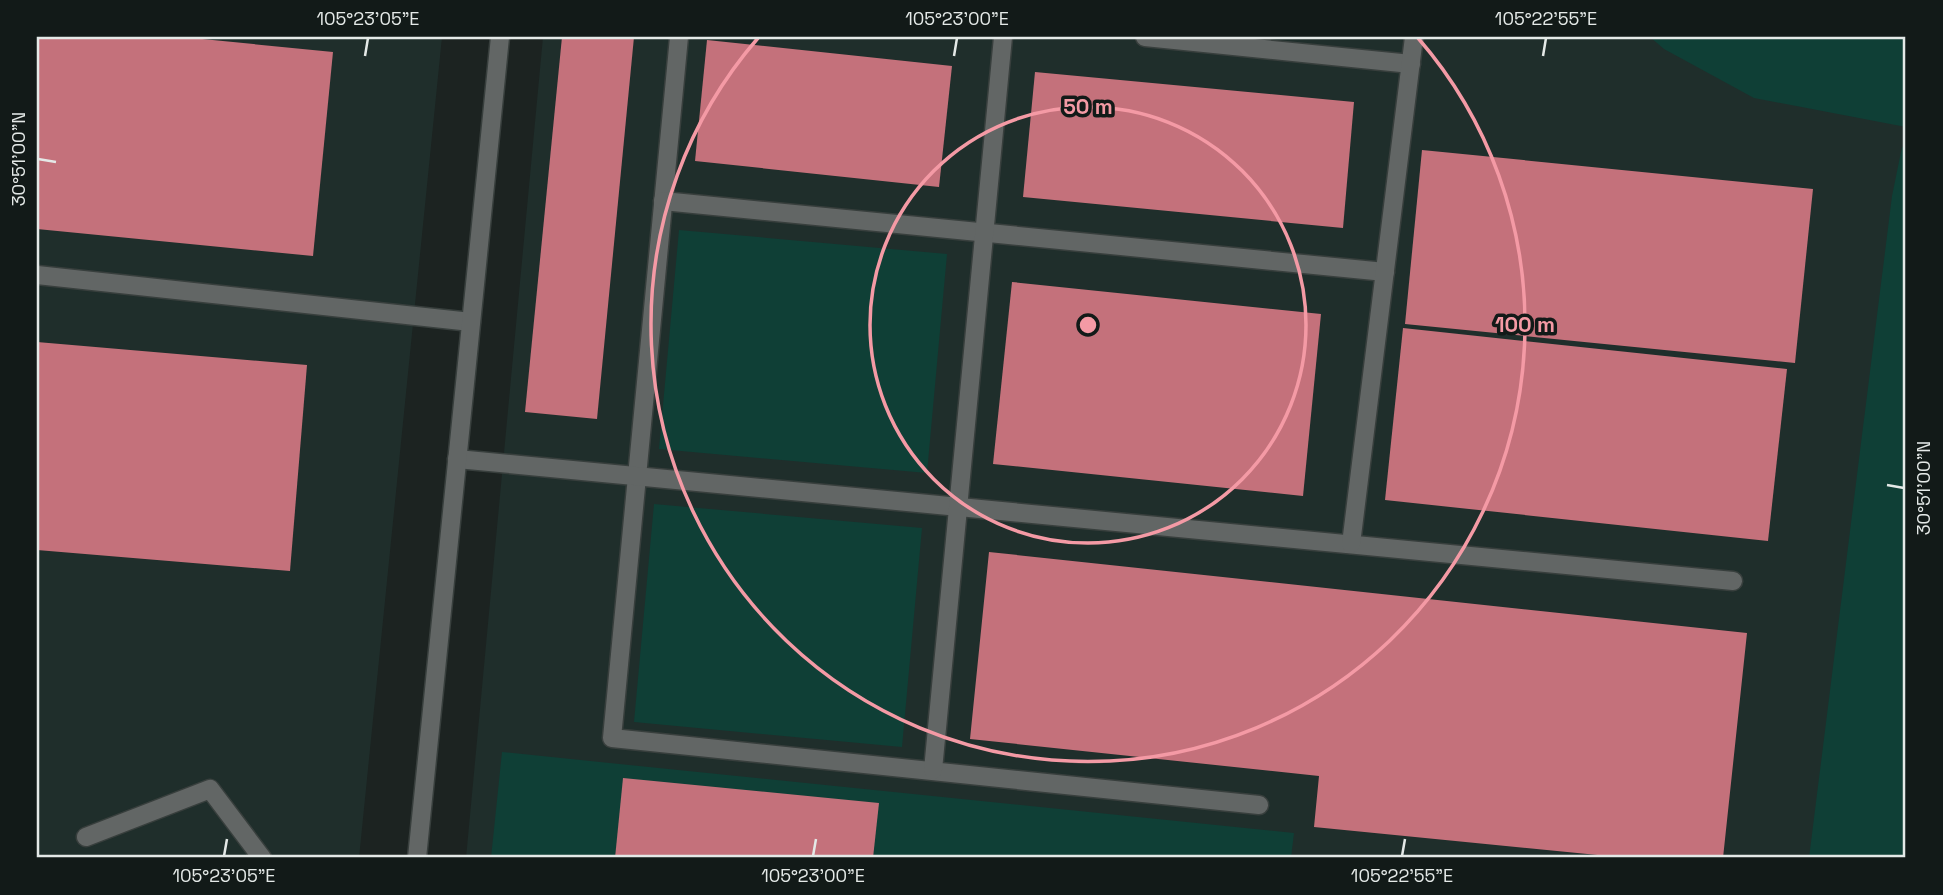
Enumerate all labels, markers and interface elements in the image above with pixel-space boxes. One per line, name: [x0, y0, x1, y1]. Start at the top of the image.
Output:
text: 105°23'05"E: [317, 7, 420, 30]
text: 105°23'00"E: [905, 7, 1009, 30]
text: 105°22'55"E: [1495, 7, 1597, 30]
text: 50 m: [1063, 93, 1113, 120]
text: 30°51'00"N: [7, 112, 30, 206]
text: 100 m: [1495, 311, 1555, 338]
centre of rings: [1076, 313, 1100, 337]
text: 30°51'00"N: [1912, 441, 1935, 535]
text: 105°23'05"E: [173, 864, 276, 887]
text: 105°23'00"E: [761, 864, 865, 887]
text: 105°22'55"E: [1351, 864, 1453, 887]

